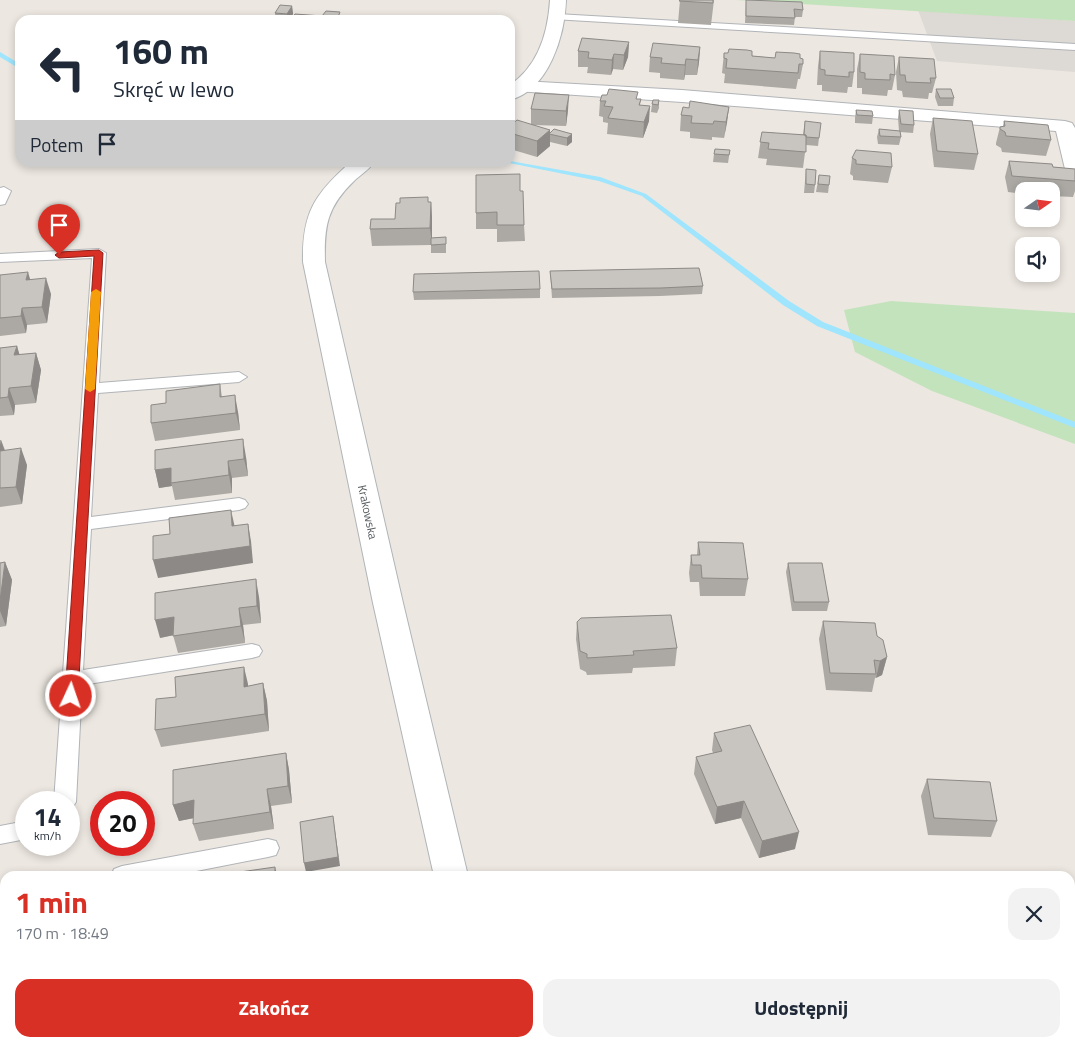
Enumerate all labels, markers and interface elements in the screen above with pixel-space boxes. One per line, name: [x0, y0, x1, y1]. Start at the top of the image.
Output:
text: 160 m: [113, 24, 209, 78]
icon: left: [30, 35, 95, 100]
text: Skręć w lewo: [113, 72, 234, 106]
text: Potem: [30, 130, 83, 159]
icon: arrive: [93, 130, 121, 158]
north arrow: [1015, 182, 1060, 228]
map controls: [1015, 182, 1060, 282]
pin: [38, 204, 80, 255]
icon: arrive: [45, 211, 73, 239]
button: sound: [1015, 237, 1060, 282]
street label: Krakowska: [353, 483, 383, 541]
position arrow: [44, 669, 96, 721]
speed limit sign: 20: [90, 791, 155, 856]
text: 14: [33, 798, 62, 836]
text: km/h: [34, 826, 61, 845]
text: 1 min: [15, 879, 88, 925]
button: close: [1008, 888, 1060, 940]
text: 170 m · 18:49: [15, 921, 109, 945]
button: Zakończ: [15, 979, 533, 1037]
button: Udostępnij: [543, 979, 1060, 1037]

